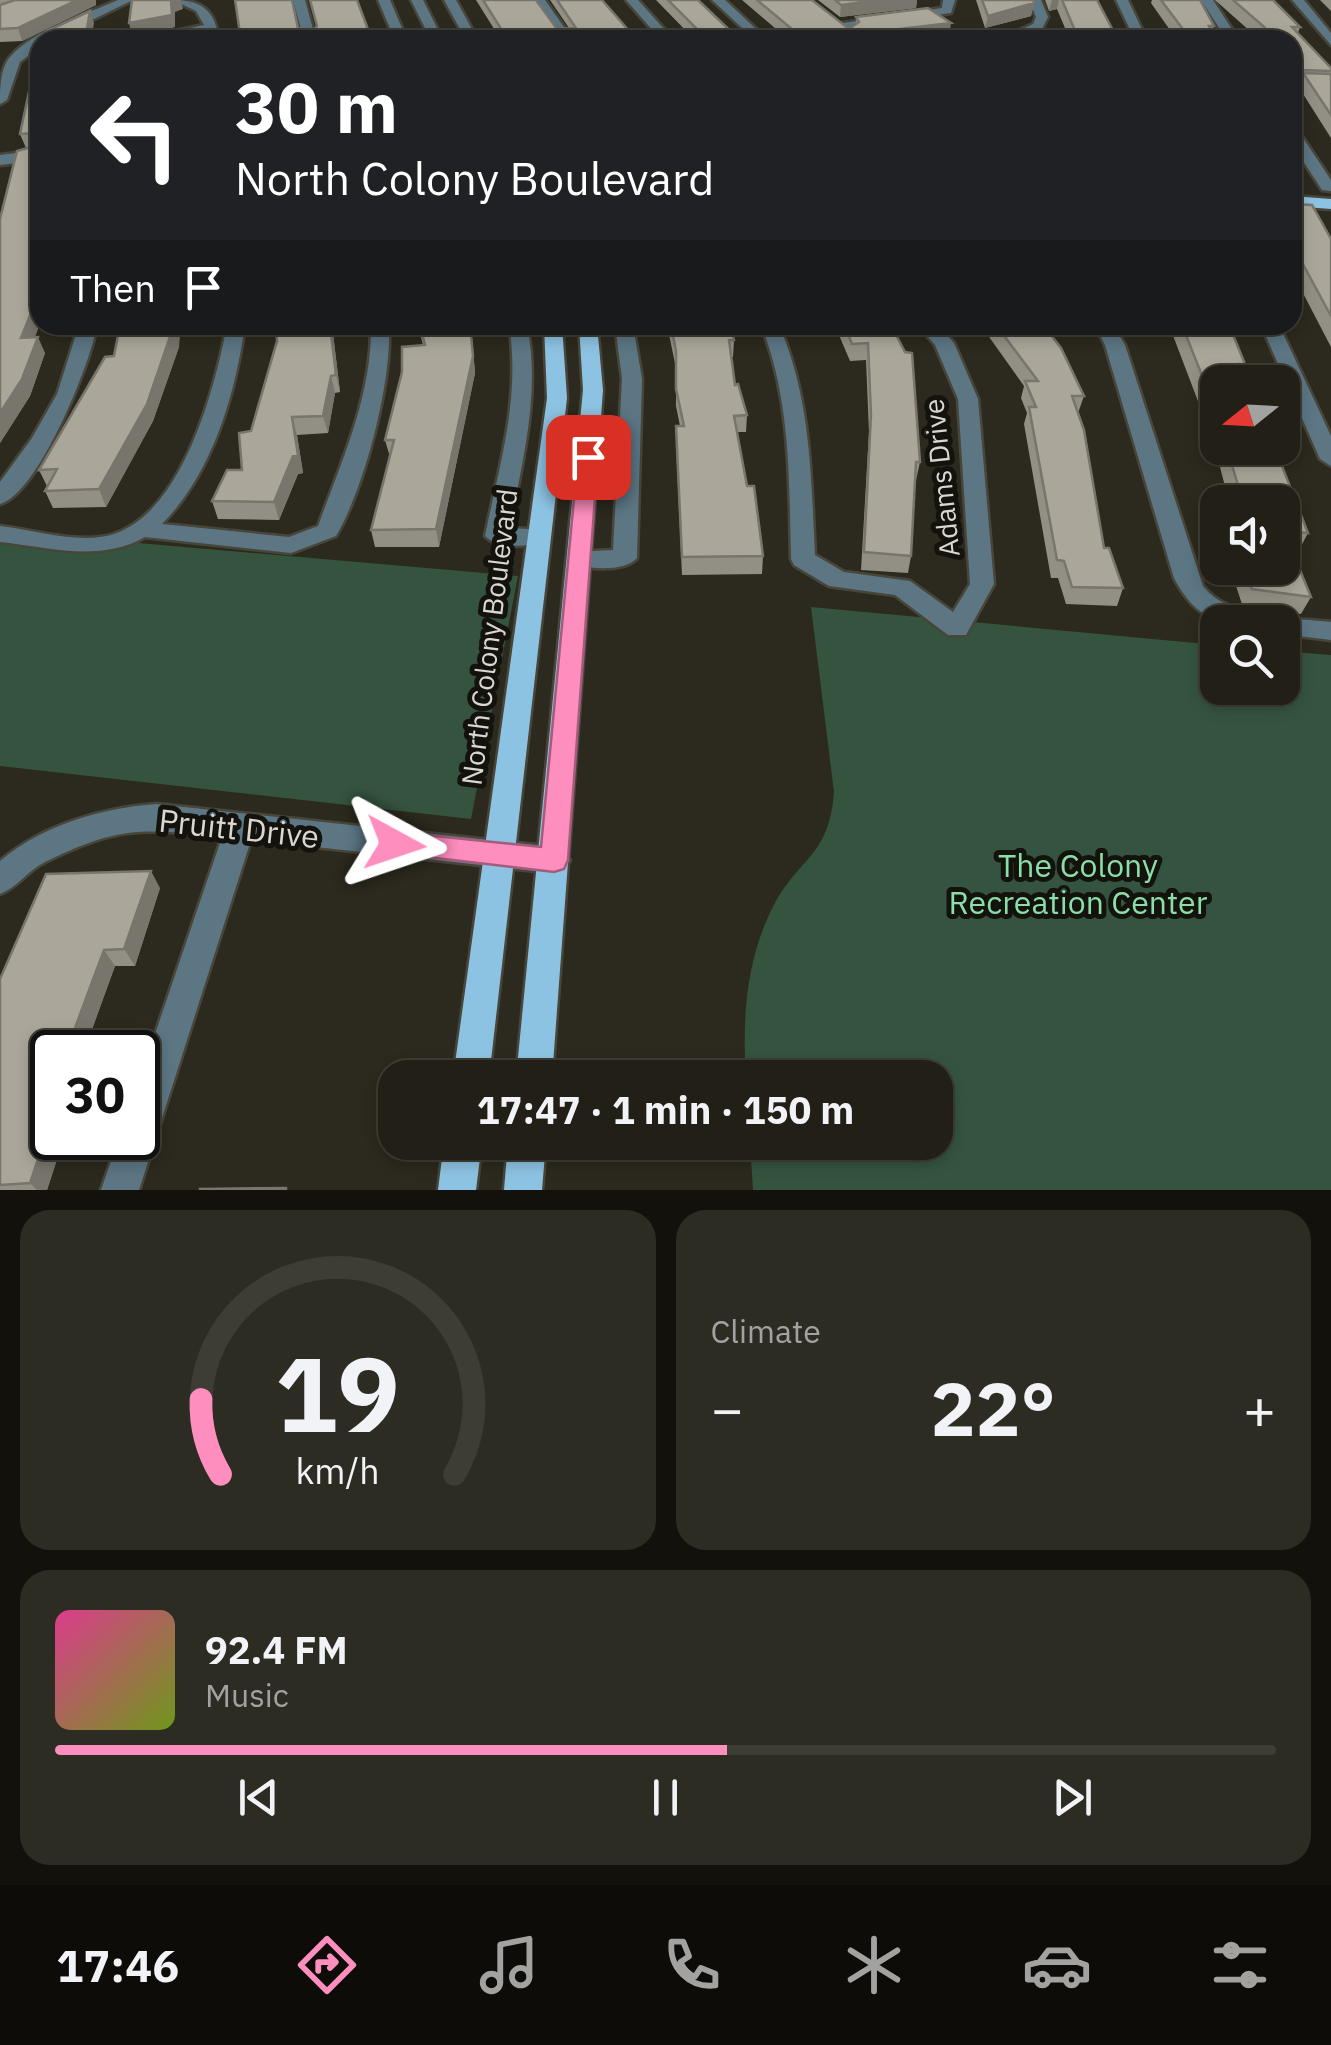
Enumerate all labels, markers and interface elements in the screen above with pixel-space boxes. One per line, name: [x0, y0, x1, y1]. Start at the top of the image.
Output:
text: 30 m: [235, 61, 398, 152]
icon: left: [70, 70, 200, 200]
text: North Colony Boulevard: [235, 149, 714, 207]
icon: arrive: [176, 260, 231, 315]
text: Then: [70, 263, 156, 312]
north arrow: [1200, 365, 1300, 465]
map controls: [1200, 365, 1300, 705]
street label: Adams Drive: [914, 397, 968, 559]
pin: [546, 415, 631, 500]
icon: arrive: [561, 430, 616, 485]
button: sound: [1200, 485, 1300, 585]
street label: North Colony Boulevard: [452, 487, 526, 787]
button: search: [1200, 605, 1300, 705]
position arrow: [343, 792, 447, 896]
street label: Pruitt Drive: [157, 799, 321, 857]
park label: The Colony Recreation Center: [949, 844, 1208, 923]
speed limit sign: 30: [30, 1030, 160, 1160]
text: 17:47 · 1 min · 150 m: [477, 1085, 854, 1134]
text: Climate: [711, 1310, 821, 1352]
text: 19: [275, 1325, 400, 1461]
text: 22°: [931, 1359, 1056, 1457]
text: −: [711, 1373, 744, 1444]
text: +: [1243, 1373, 1276, 1444]
text: km/h: [296, 1447, 380, 1494]
text: 92.4 FM: [205, 1625, 348, 1674]
text: Music: [205, 1674, 289, 1716]
icon: previous: [231, 1770, 286, 1825]
icon: pause: [638, 1770, 693, 1825]
icon: next: [1045, 1770, 1100, 1825]
icon: directions: [292, 1930, 362, 2000]
icon: music: [474, 1930, 544, 2000]
icon: phone: [657, 1930, 727, 2000]
icon: climate: [839, 1930, 909, 2000]
icon: car: [1022, 1930, 1092, 2000]
icon: filters: [1205, 1930, 1275, 2000]
text: 17:46: [56, 1936, 179, 1994]

